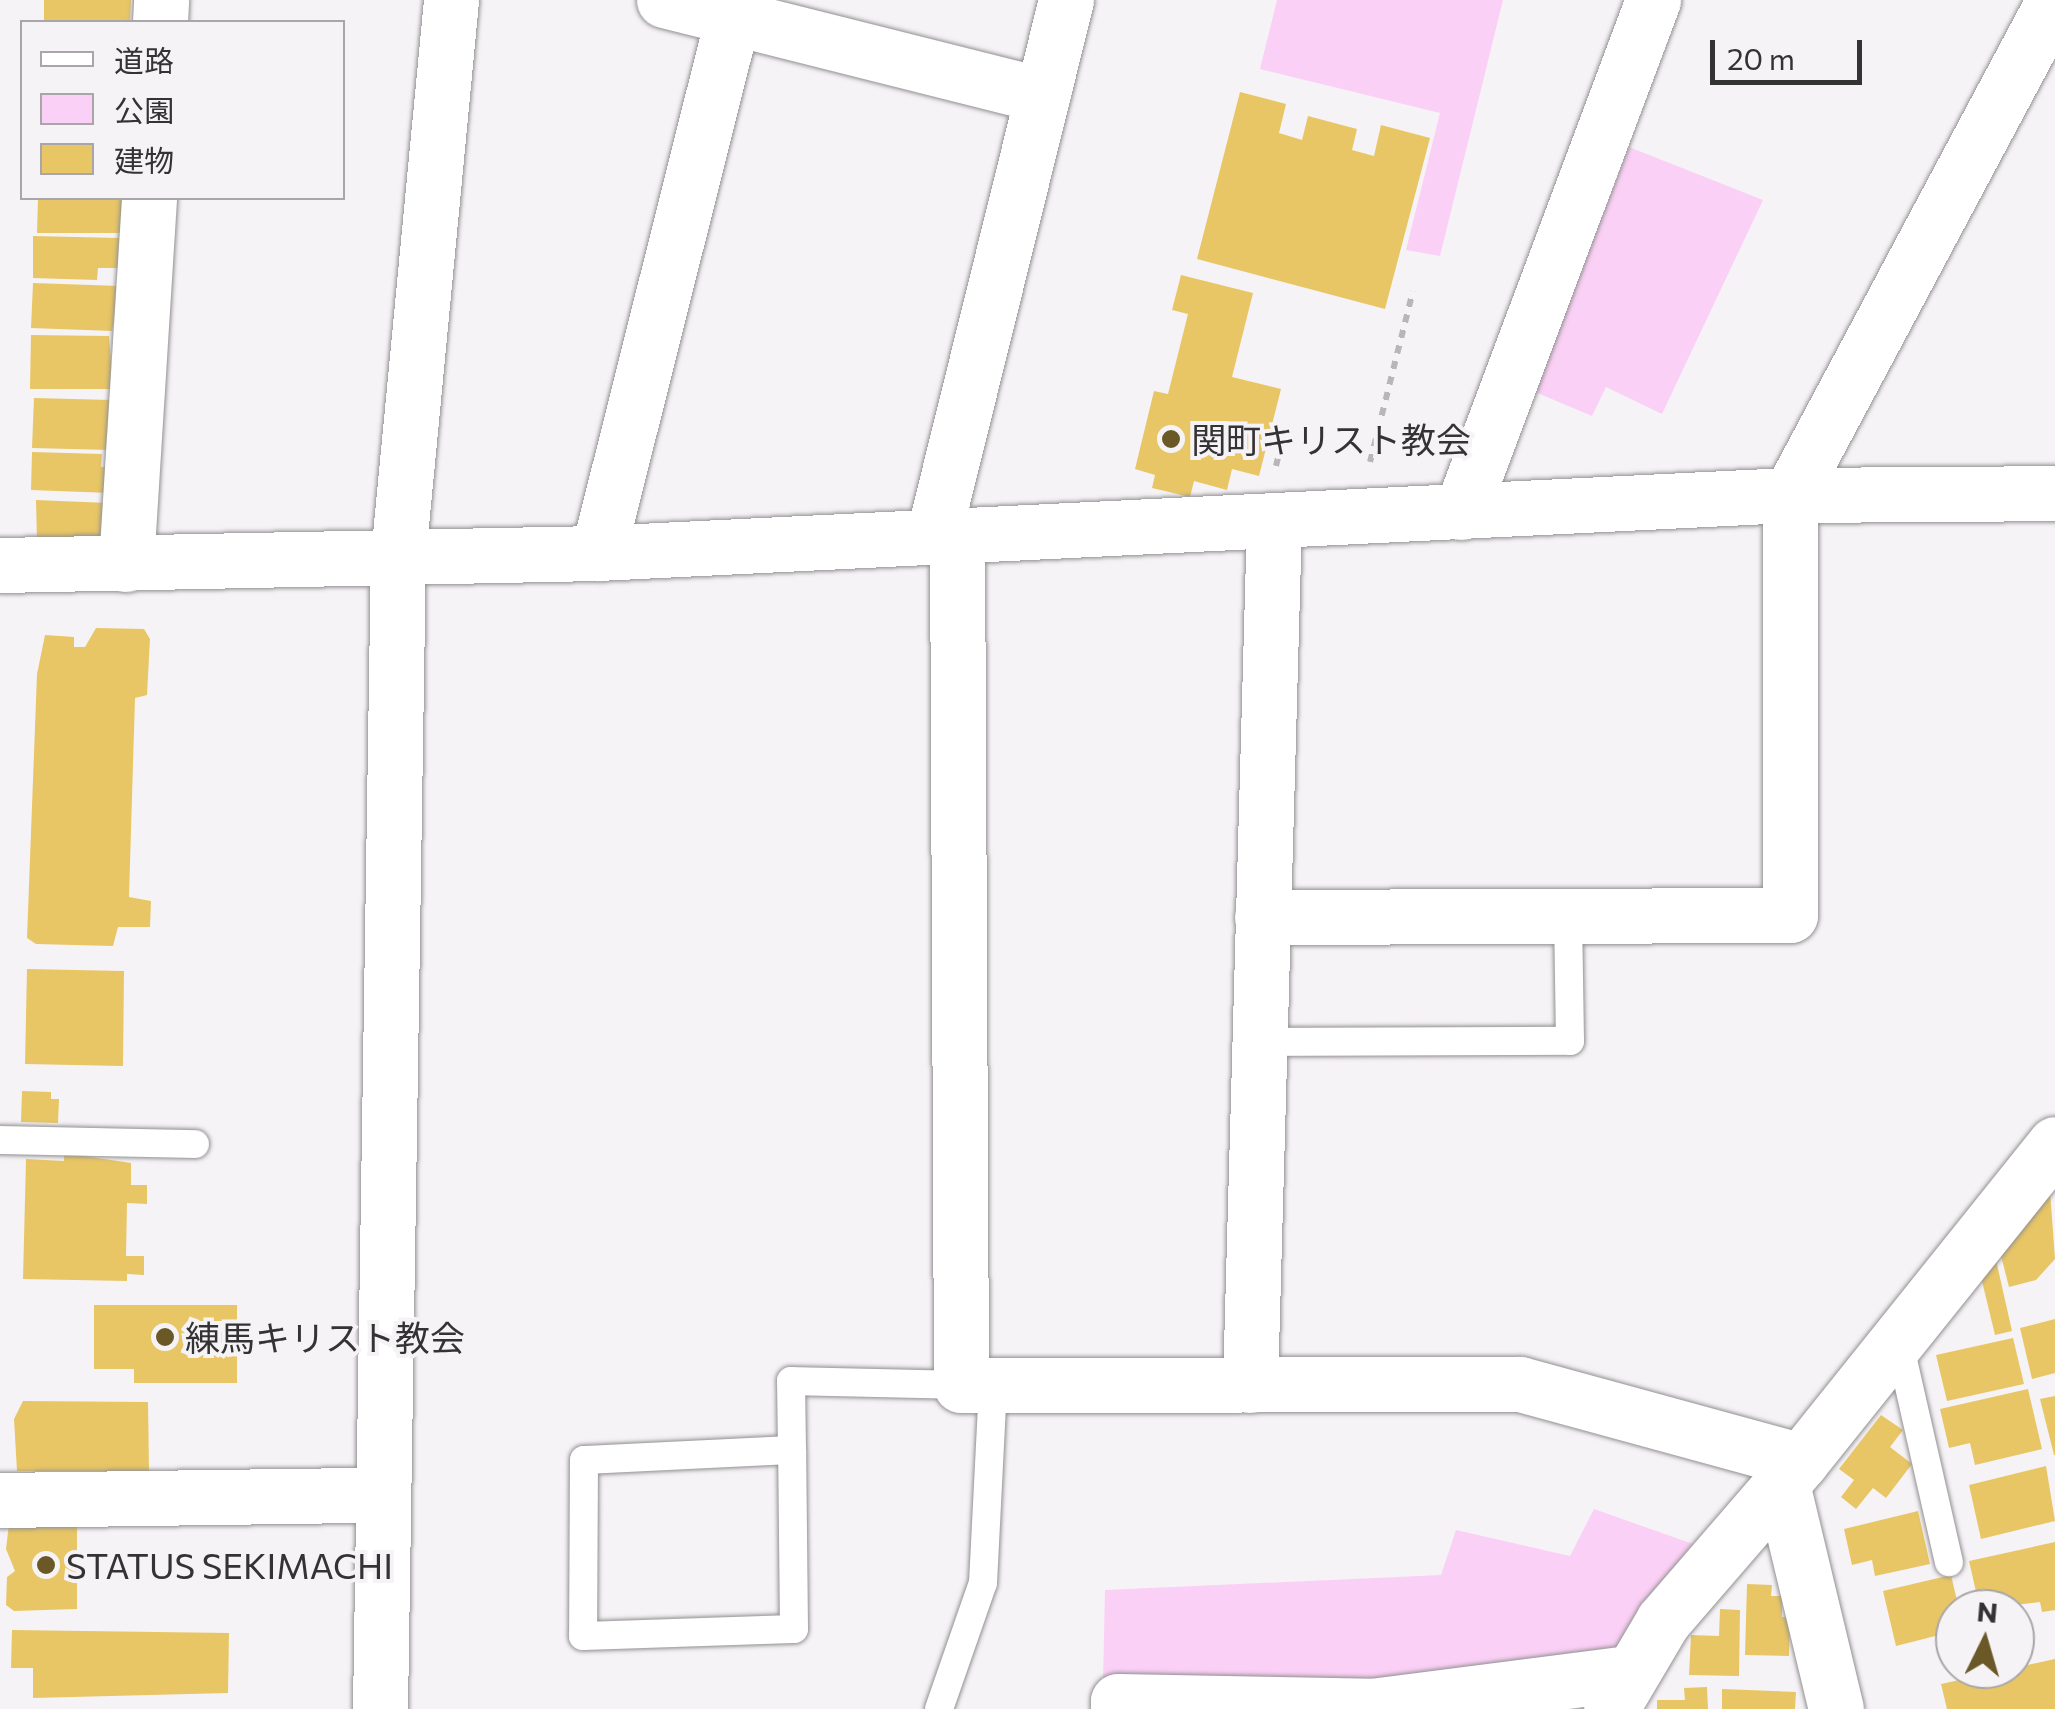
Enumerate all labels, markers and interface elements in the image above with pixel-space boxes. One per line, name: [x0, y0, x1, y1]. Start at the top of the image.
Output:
legend: [20, 20, 345, 200]
scale bar: [1715, 20, 1868, 82]
text: 20 m: [1727, 39, 1795, 76]
text: 道路: [114, 41, 174, 78]
text: 公園: [114, 91, 174, 128]
text: 建物: [114, 141, 174, 178]
place label: 関町キリスト教会: [1191, 418, 1471, 460]
marker: 関町キリスト教会: [1160, 428, 1182, 450]
place label: 練馬キリスト教会: [185, 1316, 465, 1358]
marker: 練馬キリスト教会: [154, 1326, 176, 1348]
place label: STATUS SEKIMACHI: [66, 1544, 393, 1586]
marker: STATUS SEKIMACHI: [35, 1554, 57, 1576]
north arrow: [1935, 1589, 2035, 1689]
text: N: [1975, 1593, 1999, 1629]

